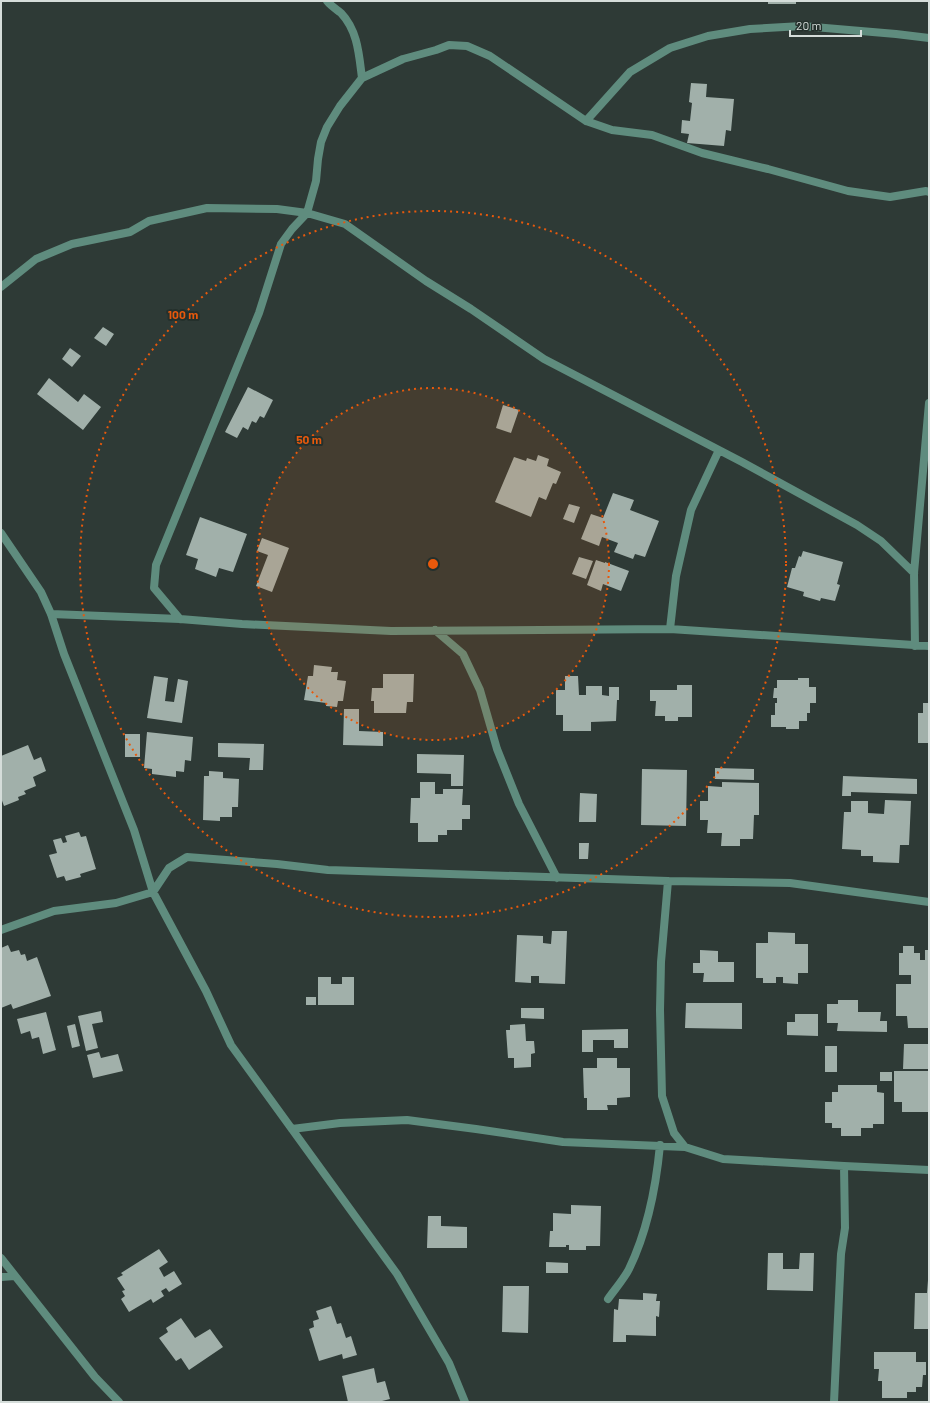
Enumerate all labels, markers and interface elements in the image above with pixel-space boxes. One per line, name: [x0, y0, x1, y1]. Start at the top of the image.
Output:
scale bar: [790, 12, 861, 38]
text: 20 m: [796, 18, 822, 32]
text: 100 m: [168, 307, 198, 321]
text: 50 m: [296, 432, 322, 446]
centre of rings: [426, 557, 440, 571]

